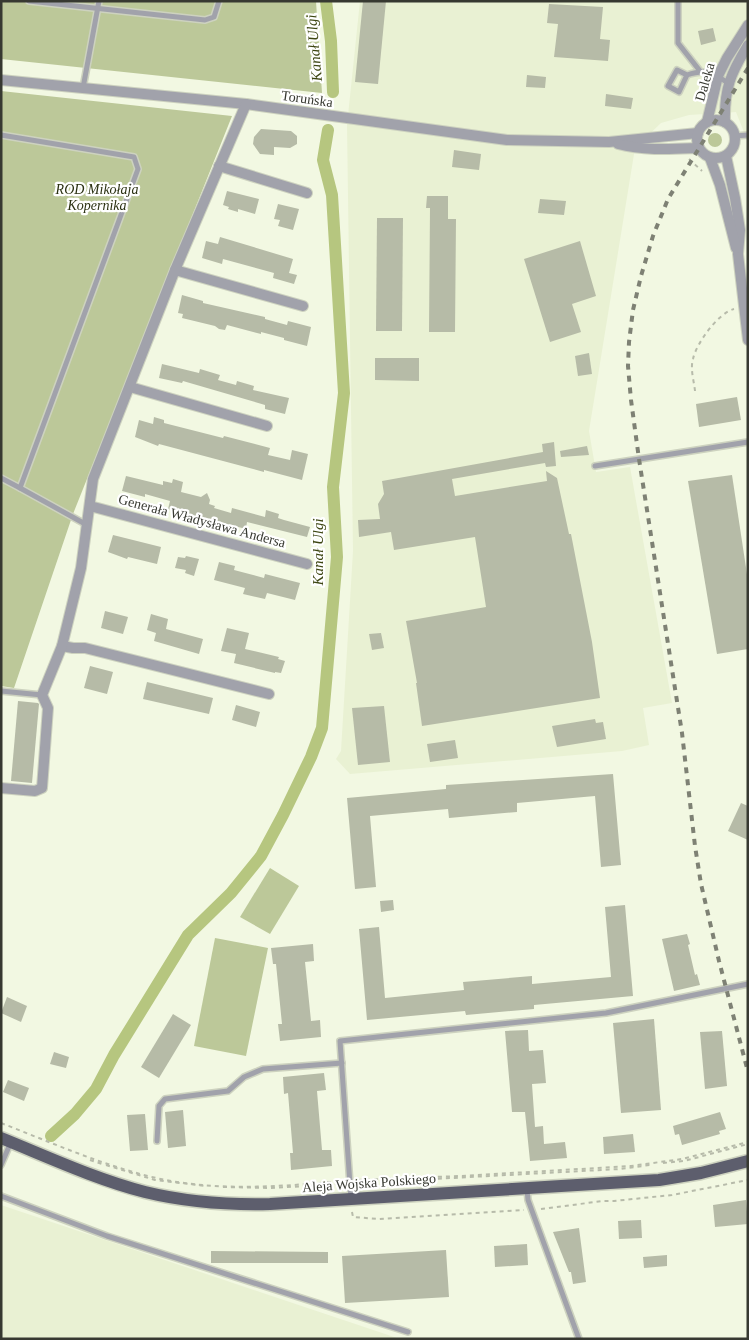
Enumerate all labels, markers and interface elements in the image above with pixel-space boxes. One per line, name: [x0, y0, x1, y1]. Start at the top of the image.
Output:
water label: Kanał Ulgi: [303, 14, 325, 83]
street label: Daleka: [692, 60, 718, 103]
street label: Toruńska: [280, 88, 335, 110]
park label: ROD Mikołaja Kopernika: [55, 182, 138, 213]
street label: Generała Władysława Andersa: [117, 491, 288, 551]
water label: Kanał Ulgi: [310, 518, 326, 587]
street label: Aleja Wojska Polskiego: [302, 1171, 436, 1195]

